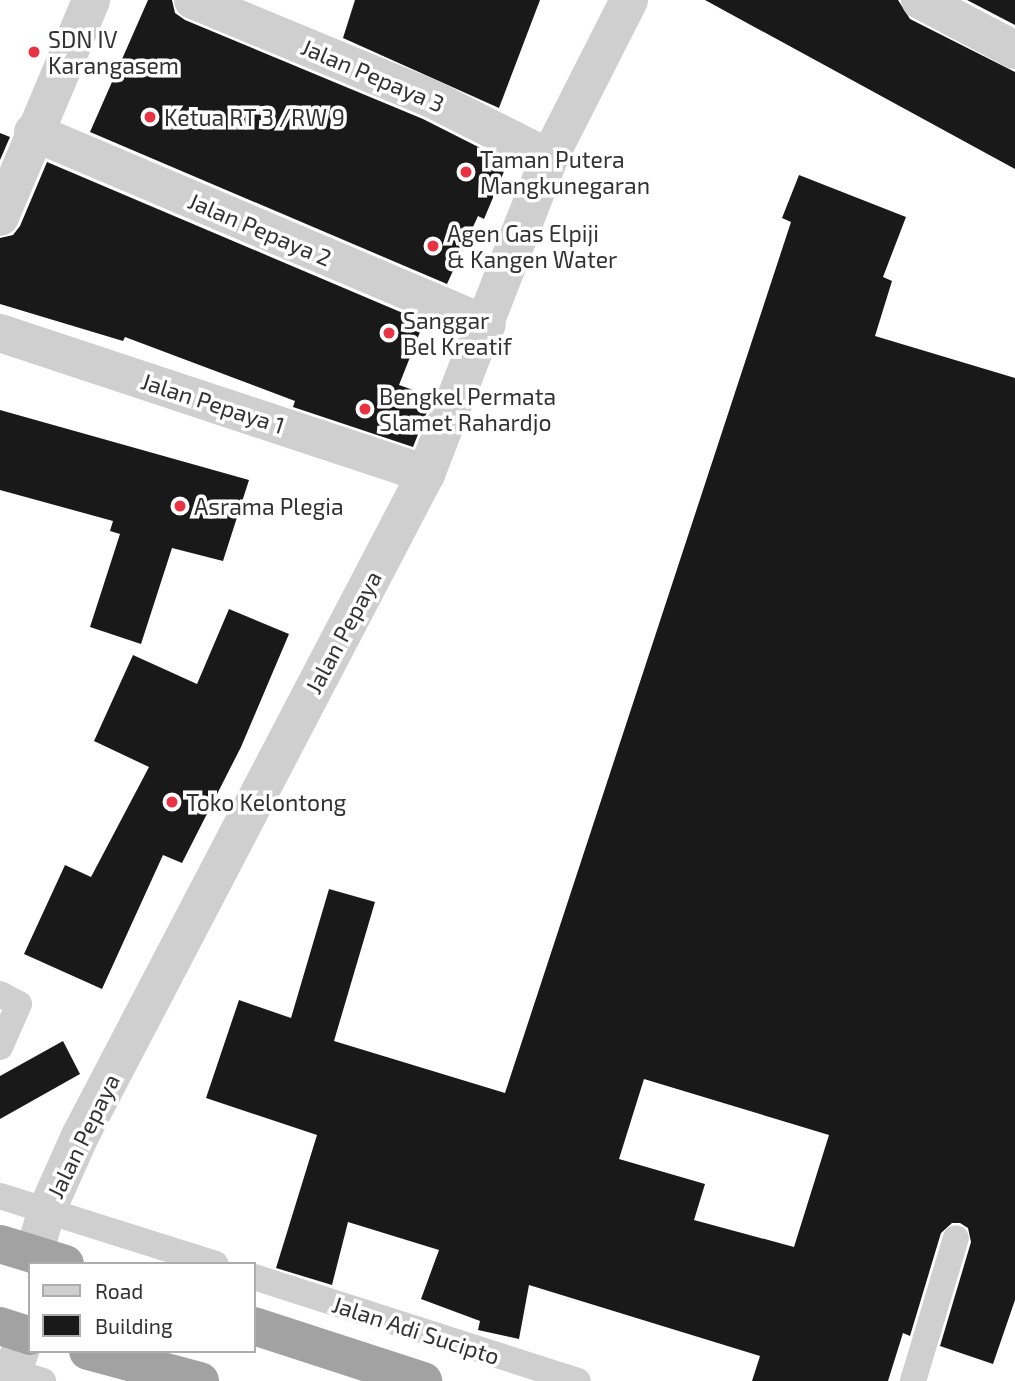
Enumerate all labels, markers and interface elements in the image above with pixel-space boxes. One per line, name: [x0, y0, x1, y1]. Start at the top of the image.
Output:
place label: SDN IV Karangasem: [48, 25, 179, 79]
street label: Jalan Pepaya 3: [297, 32, 449, 118]
marker: SDN IV Karangasem: [26, 44, 42, 60]
place label: Ketua RT 3 /RW 9: [164, 103, 346, 131]
marker: Ketua RT 3 /RW 9: [142, 109, 158, 125]
place label: Taman Putera Mangkunegaran: [480, 145, 650, 199]
marker: Taman Putera Mangkunegaran: [458, 164, 474, 180]
street label: Jalan Pepaya 2: [184, 186, 336, 272]
place label: Agen Gas Elpiji & Kangen Water: [447, 219, 618, 273]
marker: Agen Gas Elpiji & Kangen Water: [425, 238, 441, 254]
place label: Sanggar Bel Kreatif: [403, 306, 512, 360]
marker: Sanggar Bel Kreatif: [381, 325, 397, 341]
street label: Jalan Pepaya 1: [138, 367, 288, 439]
place label: Bengkel Permata Slamet Rahardjo: [379, 382, 557, 436]
marker: Bengkel Permata Slamet Rahardjo: [357, 401, 373, 417]
place label: Asrama Plegia: [194, 492, 344, 520]
marker: Asrama Plegia: [172, 498, 188, 514]
street label: Jalan Pepaya: [299, 566, 387, 698]
place label: Toko Kelontong: [186, 788, 346, 816]
marker: Toko Kelontong: [164, 794, 180, 810]
street label: Jalan Pepaya: [41, 1069, 125, 1203]
legend: [28, 1262, 256, 1353]
text: Road: [95, 1278, 143, 1303]
street label: Jalan Adi Sucipto: [329, 1290, 503, 1370]
text: Building: [95, 1313, 173, 1338]

